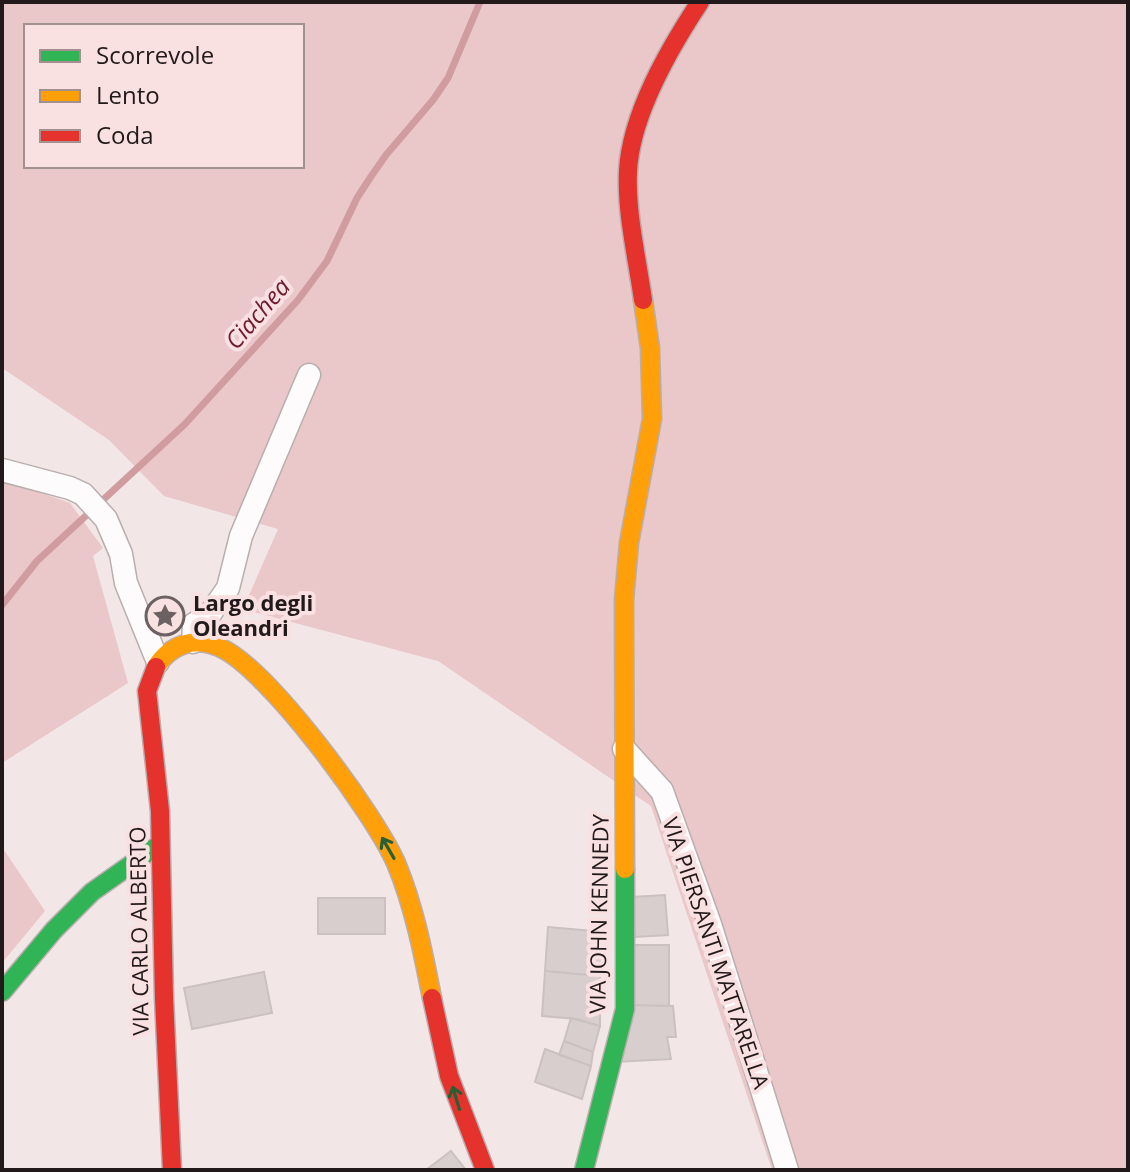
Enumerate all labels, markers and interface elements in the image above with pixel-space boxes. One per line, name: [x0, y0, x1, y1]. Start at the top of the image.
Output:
legend: [24, 24, 304, 168]
text: Scorrevole: [96, 38, 214, 71]
text: Lento: [96, 78, 160, 111]
text: Coda: [96, 118, 154, 151]
water label: Ciachea: [217, 270, 297, 356]
place label: Largo degli Oleandri: [193, 587, 313, 642]
place icon: Largo degli Oleandri: [144, 595, 186, 637]
street label: VIA JOHN KENNEDY: [581, 813, 615, 1014]
street label: VIA PIERSANTI MATTARELLA: [656, 813, 778, 1092]
street label: VIA CARLO ALBERTO: [121, 826, 155, 1036]
one-way arrow: [380, 837, 396, 860]
one-way arrow: [448, 1085, 463, 1111]

